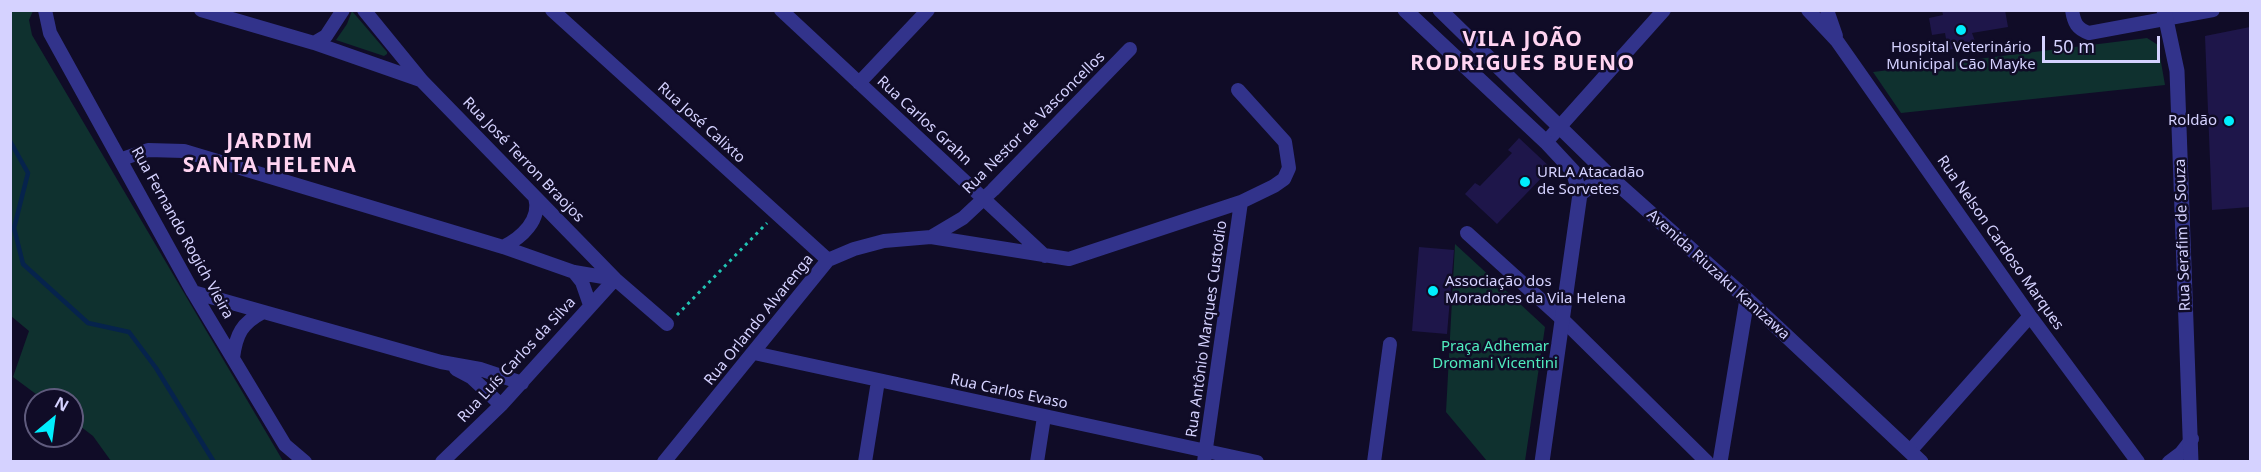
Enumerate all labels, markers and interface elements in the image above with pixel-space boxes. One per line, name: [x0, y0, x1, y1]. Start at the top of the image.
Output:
marker: Hospital Veterinário Municipal Cão Mayke: [1954, 23, 1968, 37]
scale bar: [2045, 24, 2164, 62]
district label: VILA JOÃO RODRIGUES BUENO: [1410, 27, 1636, 77]
text: 50 m: [2053, 34, 2095, 58]
place label: Hospital Veterinário Municipal Cão Mayke: [1886, 39, 2036, 74]
street label: Rua Nestor de Vasconcellos: [959, 48, 1109, 198]
street label: Rua Carlos Grahn: [873, 73, 975, 169]
street label: Rua José Calixto: [653, 79, 749, 167]
street label: Rua José Terron Braojos: [459, 94, 587, 226]
place label: Roldão: [2168, 112, 2217, 130]
marker: Roldão: [2222, 114, 2236, 128]
district label: JARDIM SANTA HELENA: [183, 129, 357, 179]
street label: Rua Fernando Rogich Vieira: [127, 144, 237, 322]
street label: Rua Nelson Cardoso Marques: [1933, 152, 2067, 334]
street label: Rua Serafim de Souza: [2171, 158, 2195, 312]
place label: URLA Atacadão de Sorvetes: [1537, 164, 1644, 199]
marker: URLA Atacadão de Sorvetes: [1518, 175, 1532, 189]
street label: Avenida Riuzaku Kanizawa: [1643, 206, 1793, 344]
street label: Rua Antônio Marques Custodio: [1183, 219, 1231, 439]
street label: Rua Orlando Alvarenga: [701, 251, 817, 389]
place label: Associação dos Moradores da Vila Helena: [1445, 273, 1626, 308]
marker: Associação dos Moradores da Vila Helena: [1426, 284, 1440, 298]
street label: Rua Luís Carlos da Silva: [454, 294, 580, 426]
park label: Praça Adhemar Dromani Vicentini: [1432, 338, 1558, 373]
street label: Rua Carlos Evaso: [949, 371, 1069, 413]
north arrow: [24, 388, 84, 448]
text: N: [51, 391, 73, 417]

